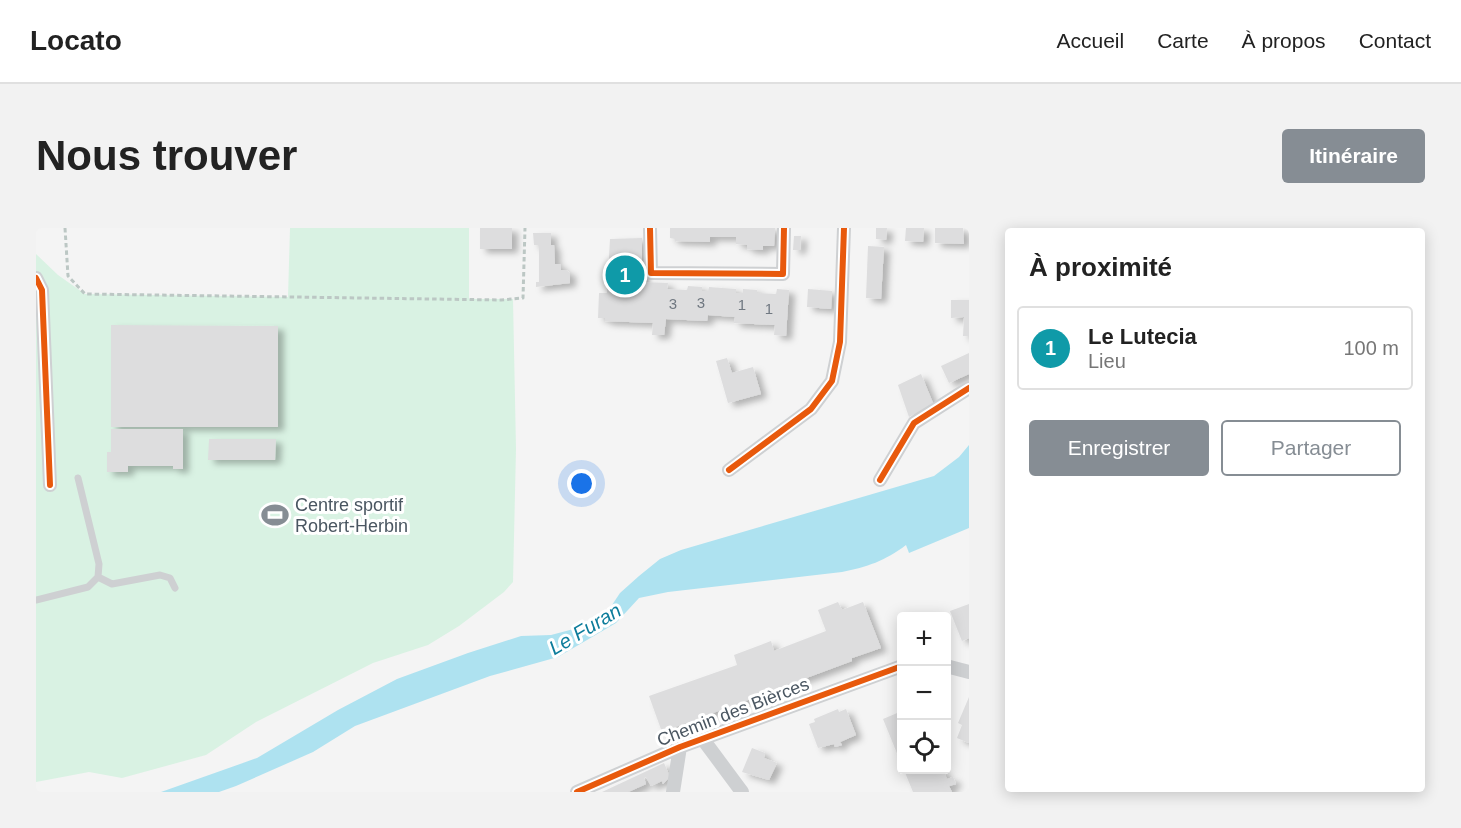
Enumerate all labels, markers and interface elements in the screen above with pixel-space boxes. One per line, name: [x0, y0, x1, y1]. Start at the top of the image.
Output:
text: Locato: [30, 25, 122, 56]
text: Accueil: [1057, 29, 1124, 52]
text: Carte: [1157, 29, 1209, 52]
text: À propos: [1242, 29, 1326, 52]
text: Contact: [1359, 29, 1431, 52]
button: Itinéraire: [1282, 129, 1425, 183]
text: Nous trouver: [36, 132, 297, 179]
pin: 1: [606, 252, 644, 298]
text: À proximité: [1029, 252, 1172, 282]
house number: 3: [697, 294, 705, 311]
house number: 3: [669, 295, 677, 312]
house number: 1: [738, 296, 746, 313]
house number: 1: [765, 300, 773, 317]
text: Le Lutecia: [1088, 324, 1197, 349]
text: 1: [1045, 337, 1056, 359]
text: 100 m: [1343, 337, 1399, 359]
text: Lieu: [1088, 350, 1126, 372]
button: Enregistrer: [1029, 420, 1209, 476]
button: Partager: [1221, 420, 1401, 476]
your location: [567, 469, 596, 498]
place label: Centre sportif Robert-Herbin: [295, 495, 408, 536]
sports icon: Centre sportif Robert-Herbin: [260, 500, 290, 530]
water label: Le Furan: [545, 599, 625, 659]
map controls: [897, 612, 951, 774]
button: +: [897, 612, 951, 666]
button: −: [897, 666, 951, 720]
street label: Chemin des Bièrces: [654, 674, 812, 750]
button: locate: [897, 720, 951, 774]

